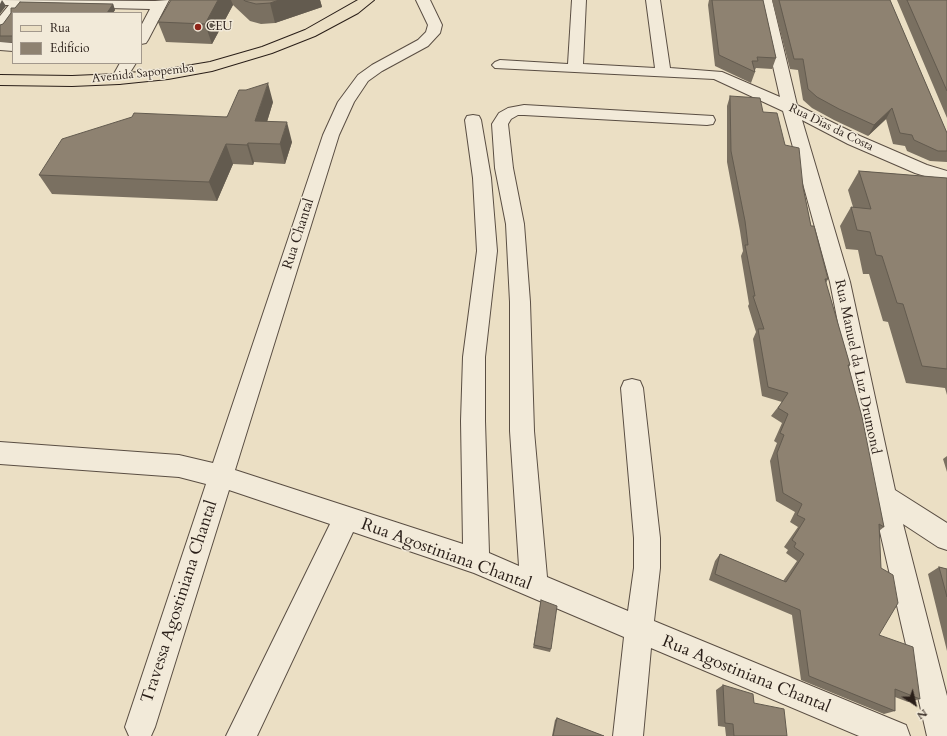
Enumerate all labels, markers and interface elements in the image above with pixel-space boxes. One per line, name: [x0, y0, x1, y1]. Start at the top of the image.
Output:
legend: [12, 12, 142, 64]
text: Rua: [50, 20, 70, 36]
place label: CEU: [206, 20, 232, 34]
marker: CEU: [193, 22, 203, 32]
text: Edifício: [50, 40, 90, 56]
street label: Avenida Sapopemba: [91, 61, 195, 87]
street label: Rua Dias da Costa: [786, 101, 876, 155]
street label: Rua Chantal: [280, 196, 318, 272]
street label: Rua Manuel da Luz Drumond: [830, 278, 884, 456]
street label: Travessa Agostiniana Chantal: [138, 498, 222, 706]
street label: Rua Agostiniana Chantal: [358, 515, 534, 595]
street label: Rua Agostiniana Chantal: [659, 632, 833, 718]
north arrow: [895, 684, 935, 724]
text: N: [914, 705, 930, 723]

